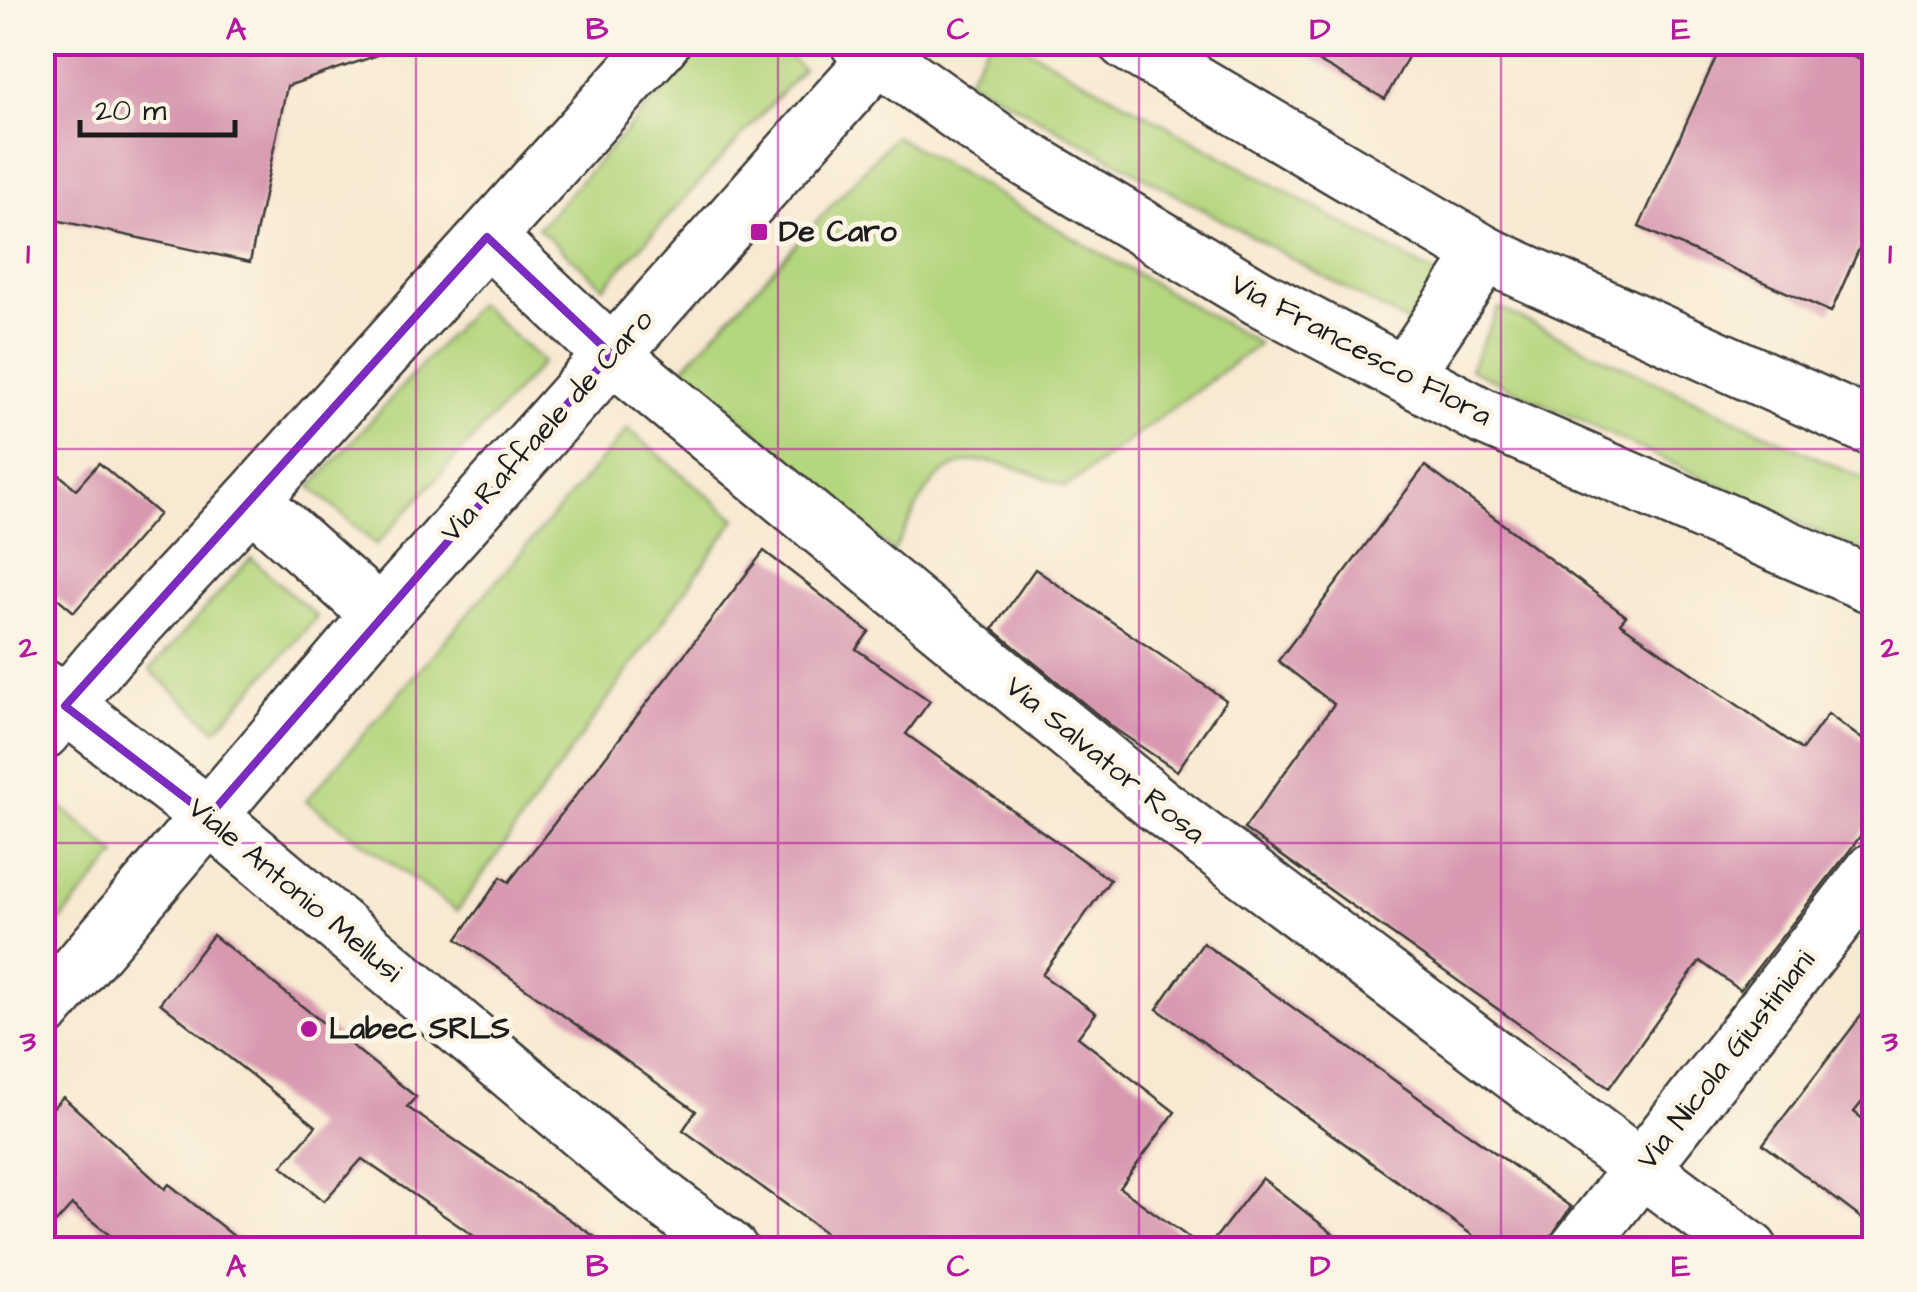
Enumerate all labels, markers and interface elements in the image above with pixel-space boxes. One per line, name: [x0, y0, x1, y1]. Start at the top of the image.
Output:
text: A: [226, 7, 247, 52]
text: B: [586, 7, 609, 52]
text: C: [947, 7, 970, 52]
text: D: [1310, 7, 1331, 52]
text: E: [1672, 7, 1691, 52]
scale bar: [80, 75, 235, 137]
text: 20 m: [95, 90, 167, 132]
place label: De Caro: [779, 211, 897, 253]
marker: De Caro: [748, 221, 770, 243]
text: 1: [26, 231, 30, 276]
text: 1: [1888, 231, 1892, 276]
street label: Via Francesco Flora: [1223, 263, 1499, 437]
street label: Via Raffaele de Caro: [431, 300, 663, 552]
text: 2: [18, 625, 38, 670]
text: 2: [1880, 625, 1900, 670]
street label: Via Salvator Rosa: [996, 666, 1214, 854]
street label: Viale Antonio Mellusi: [179, 788, 412, 993]
street label: Via Nicola Giustiniani: [1627, 941, 1825, 1179]
place label: Labec SRLS: [329, 1008, 510, 1050]
marker: Labec SRLS: [298, 1018, 320, 1040]
text: 3: [19, 1019, 37, 1064]
text: 3: [1881, 1019, 1899, 1064]
text: A: [226, 1244, 247, 1289]
text: B: [586, 1244, 609, 1289]
text: C: [947, 1244, 970, 1289]
text: D: [1310, 1244, 1331, 1289]
text: E: [1672, 1244, 1691, 1289]

